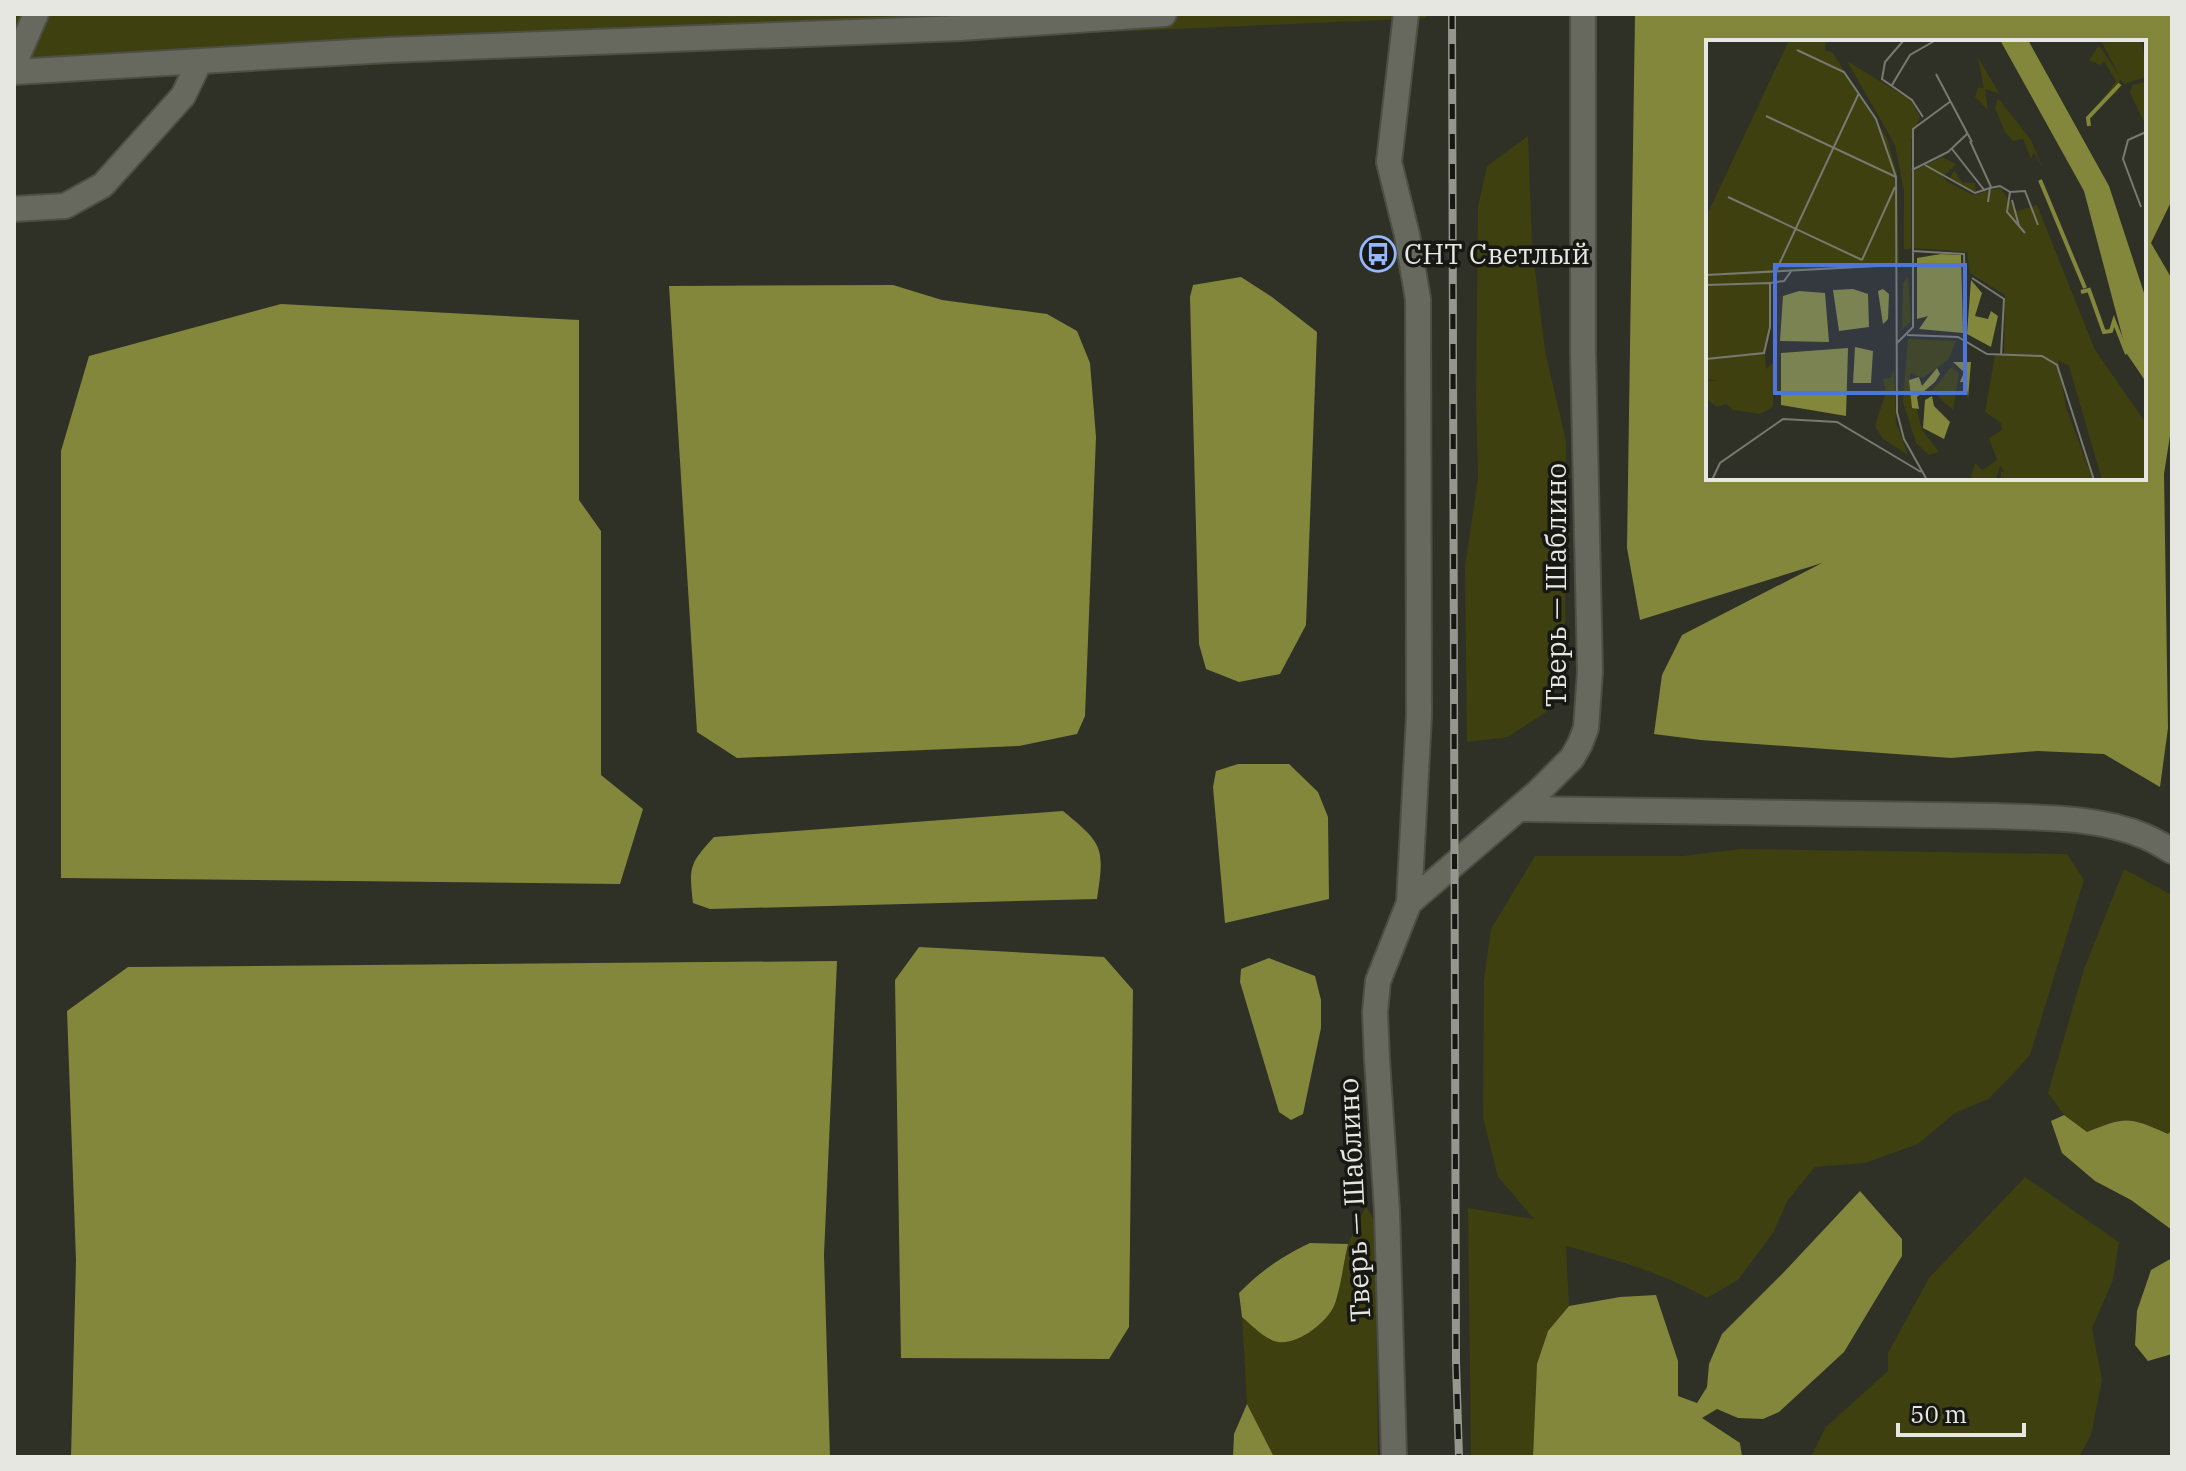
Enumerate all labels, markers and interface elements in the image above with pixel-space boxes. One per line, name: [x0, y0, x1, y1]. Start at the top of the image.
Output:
inset map: [1706, 40, 2146, 480]
bus stop icon: СНТ Светлый: [1359, 235, 1397, 273]
place label: СНТ Светлый: [1404, 235, 1590, 272]
street label: Тверь — Шаблино: [1537, 463, 1574, 707]
street label: Тверь — Шаблино: [1329, 1077, 1378, 1323]
scale bar: [1898, 1387, 2024, 1437]
text: 50 m: [1910, 1398, 1967, 1430]

